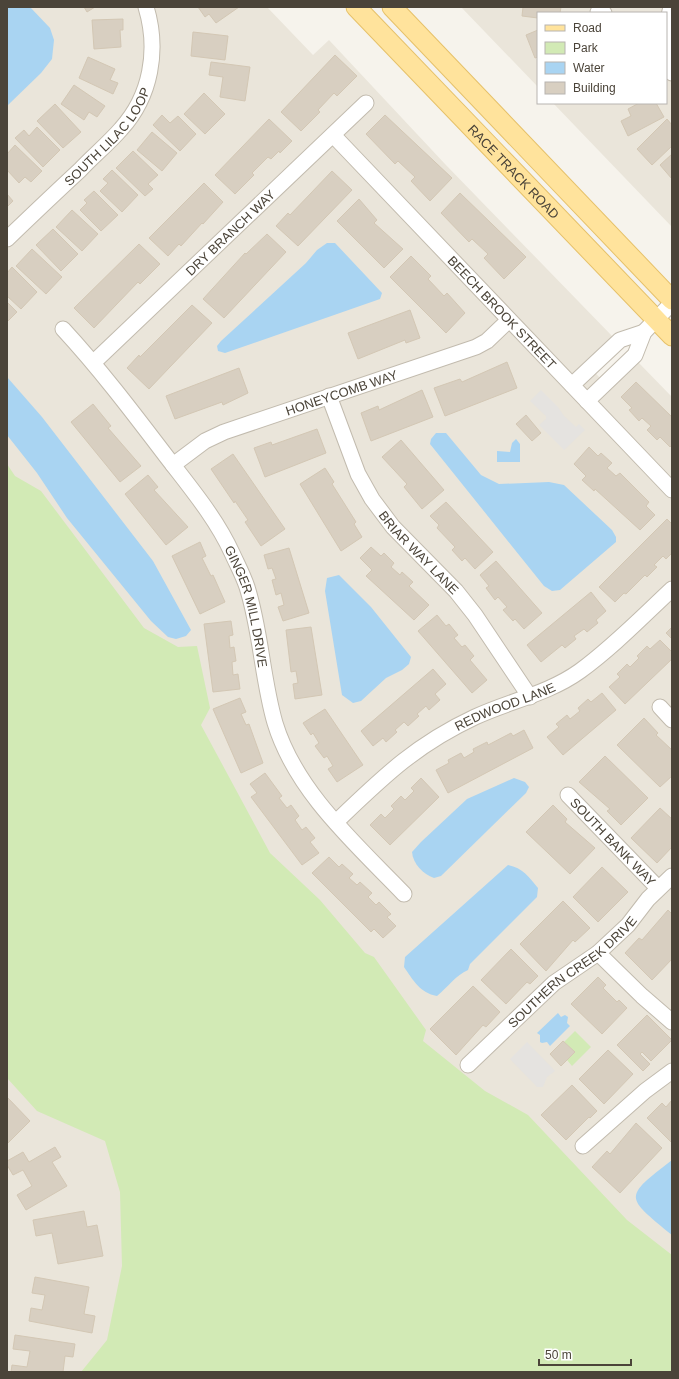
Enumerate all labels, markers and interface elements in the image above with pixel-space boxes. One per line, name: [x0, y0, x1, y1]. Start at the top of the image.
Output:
legend: [537, 12, 667, 104]
text: Road: [573, 21, 602, 35]
text: Park: [573, 41, 599, 55]
text: Water: [573, 61, 605, 75]
text: Building: [573, 81, 616, 95]
street label: SOUTH LILAC LOOP: [61, 85, 152, 188]
street label: RACE TRACK ROAD: [465, 121, 563, 222]
street label: DRY BRANCH WAY: [182, 186, 278, 278]
street label: BEECH BROOK STREET: [445, 253, 560, 372]
street label: HONEYCOMB WAY: [284, 366, 400, 418]
street label: BRIAR WAY LANE: [376, 508, 462, 597]
street label: GINGER MILL DRIVE: [222, 543, 271, 669]
street label: REDWOOD LANE: [452, 679, 558, 733]
street label: SOUTH BANK WAY: [567, 795, 659, 889]
street label: SOUTHERN CREEK DRIVE: [505, 913, 640, 1031]
scale bar: [539, 1341, 631, 1367]
text: 50 m: [545, 1348, 572, 1362]

